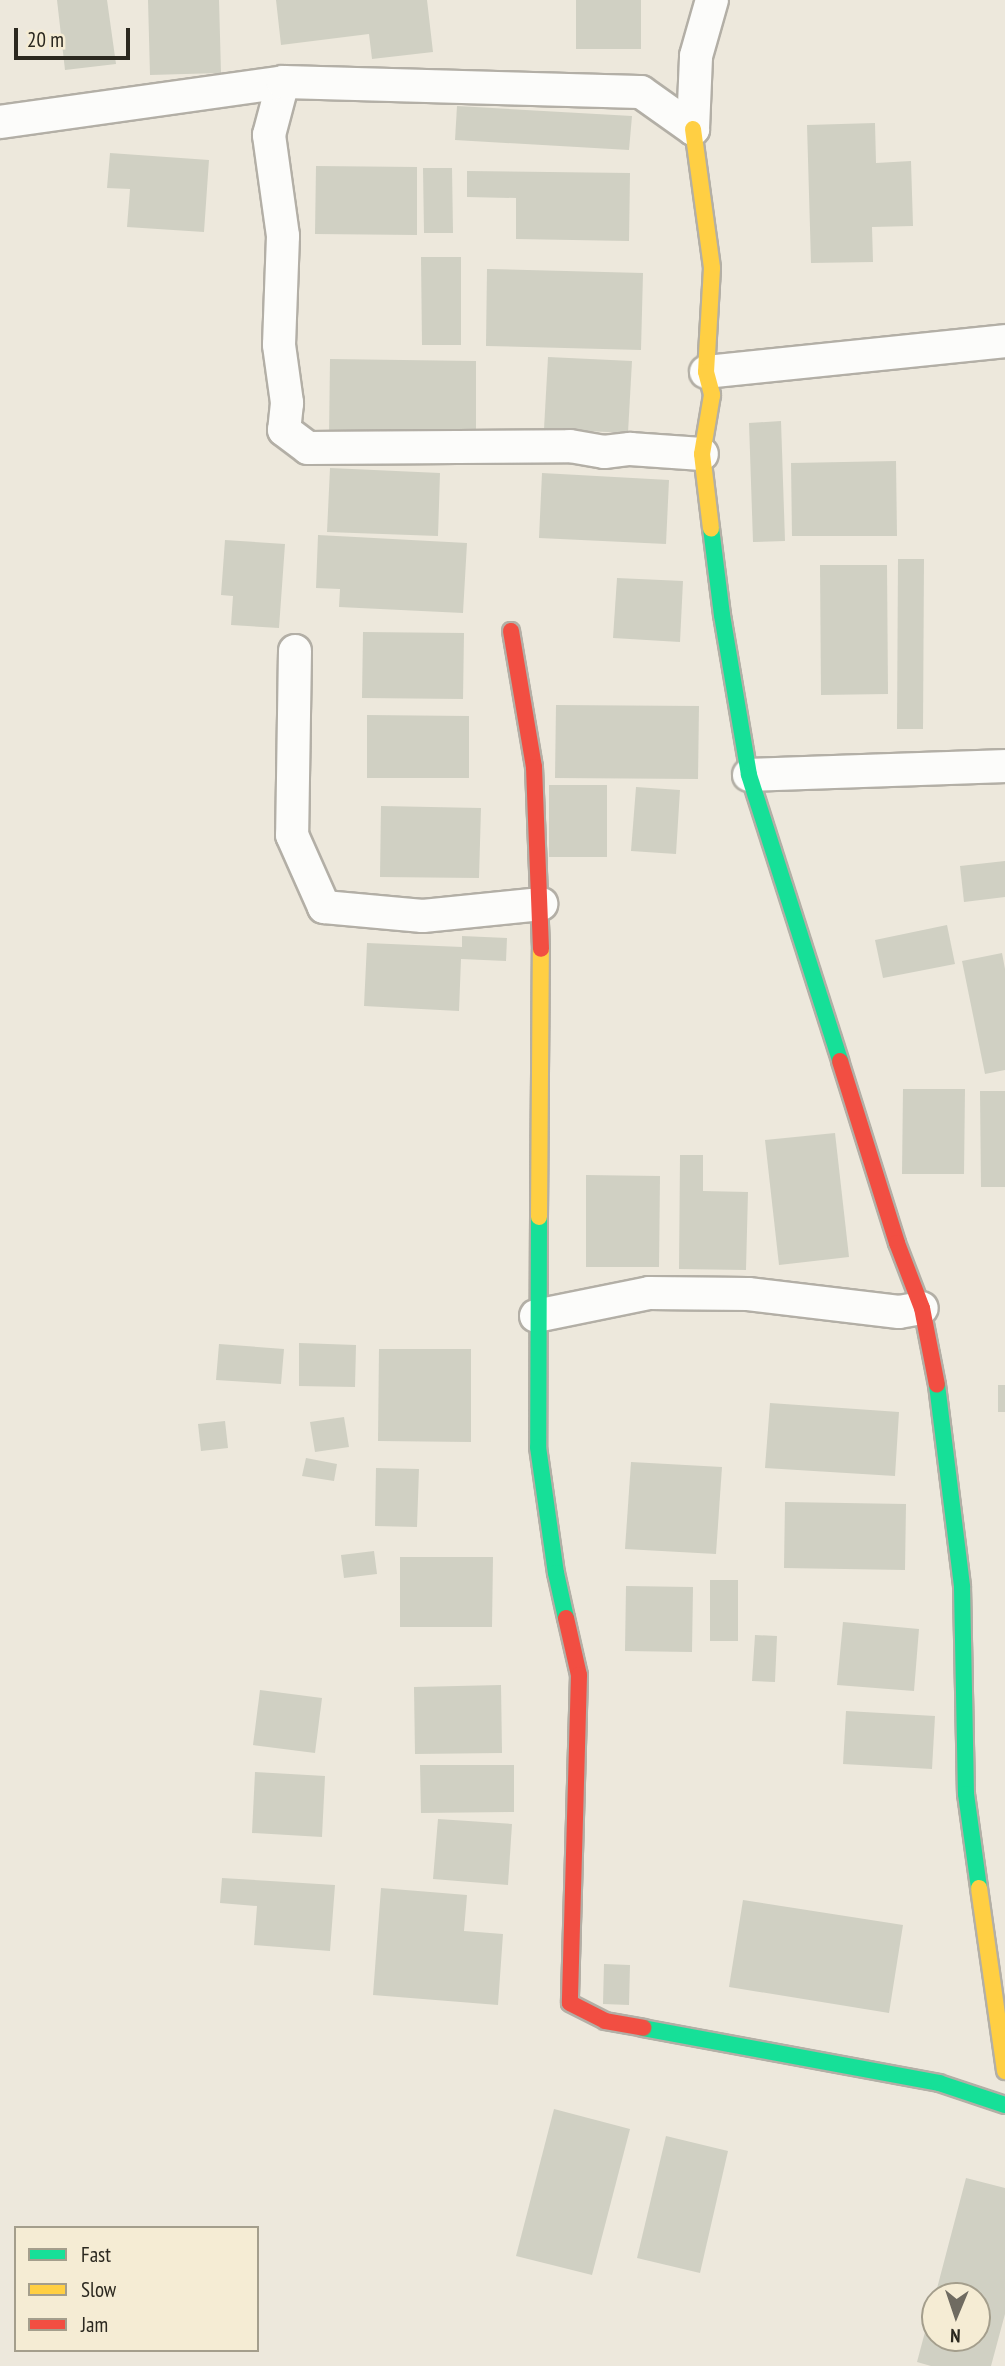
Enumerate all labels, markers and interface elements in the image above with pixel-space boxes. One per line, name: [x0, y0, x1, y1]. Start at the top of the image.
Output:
scale bar: [18, 14, 133, 58]
text: 20 m: [27, 26, 64, 53]
legend: [14, 2226, 259, 2352]
text: Fast: [81, 2241, 111, 2268]
text: Slow: [81, 2276, 116, 2303]
north arrow: [921, 2282, 991, 2352]
text: Jam: [81, 2311, 108, 2338]
text: N: [950, 2324, 961, 2348]

